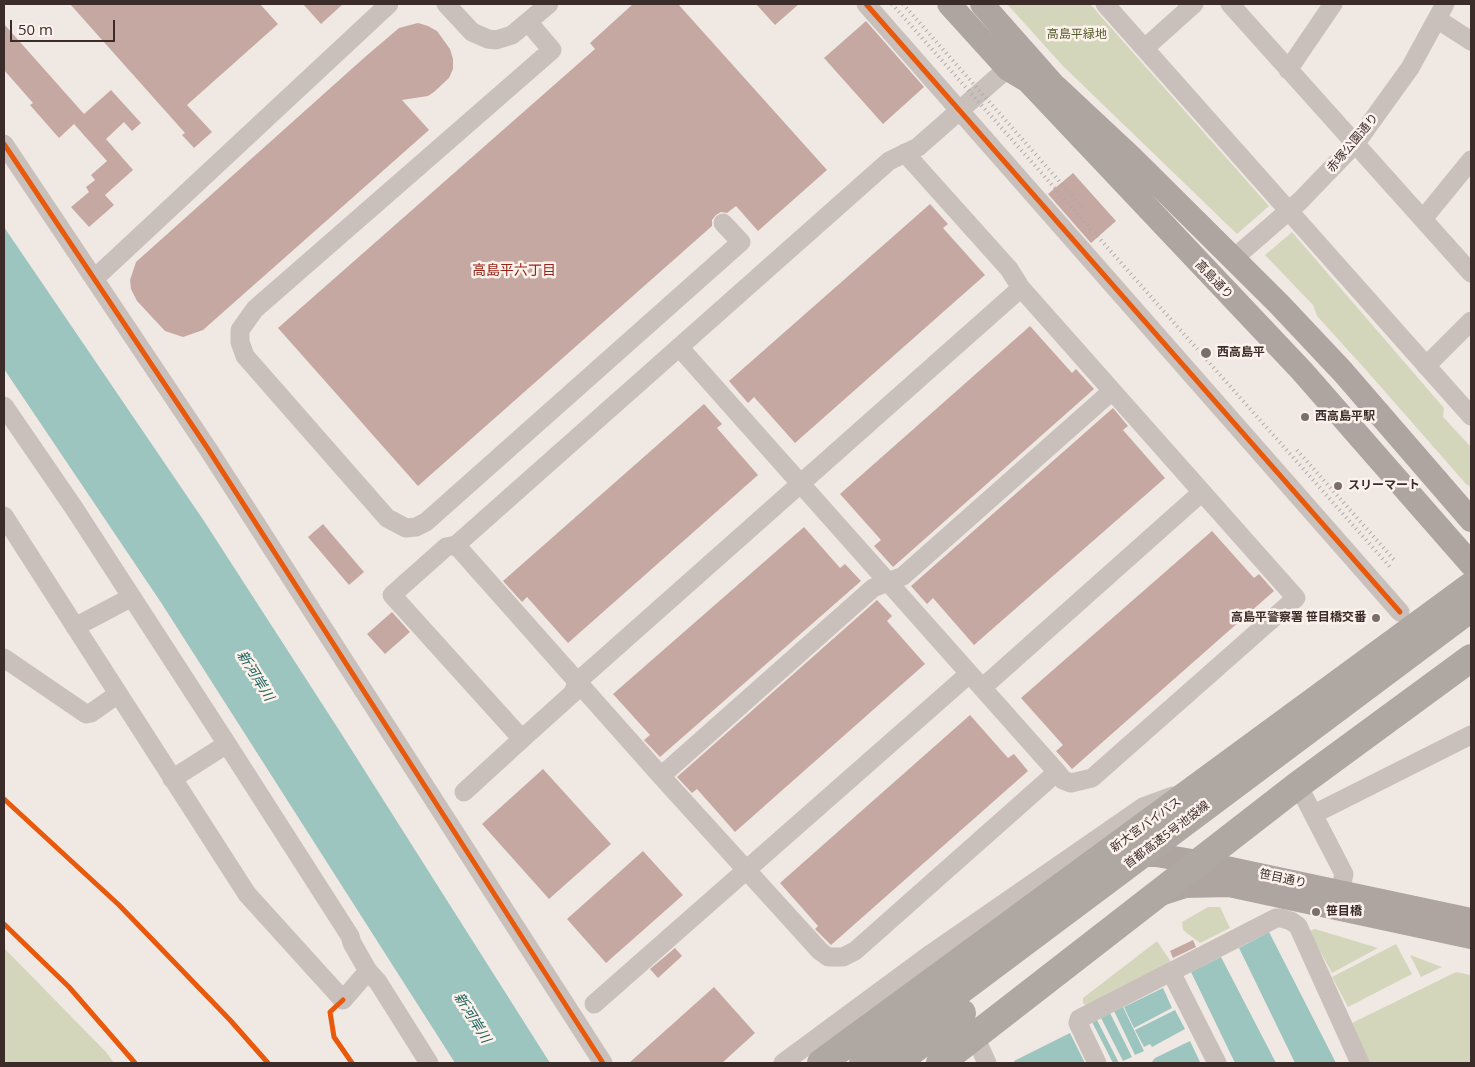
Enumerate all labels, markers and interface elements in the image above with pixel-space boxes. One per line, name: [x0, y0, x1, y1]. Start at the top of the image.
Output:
scale bar: [12, 10, 118, 42]
text: 50 m: [18, 19, 53, 39]
park label: 高島平緑地: [1047, 28, 1107, 42]
street label: 赤塚公園通り: [1324, 111, 1382, 175]
street label: 高島通り: [1192, 258, 1236, 302]
district label: 高島平六丁目: [472, 263, 556, 279]
marker: 西高島平: [1199, 346, 1213, 360]
place label: 西高島平: [1217, 346, 1265, 360]
place label: 西高島平駅: [1315, 410, 1375, 424]
marker: 西高島平駅: [1299, 411, 1311, 423]
place label: スリーマート: [1348, 479, 1420, 493]
marker: スリーマート: [1332, 480, 1344, 492]
place label: 高島平警察署 笹目橋交番: [1231, 611, 1366, 625]
marker: 高島平警察署 笹目橋交番: [1370, 612, 1382, 624]
water label: 新河岸川: [233, 648, 277, 704]
street label: 新大宮バイパス: [1108, 794, 1184, 856]
street label: 首都高速5号池袋線: [1122, 798, 1212, 872]
street label: 笹目通り: [1258, 867, 1308, 891]
place label: 笹目橋: [1326, 905, 1362, 919]
marker: 笹目橋: [1310, 906, 1322, 918]
water label: 新河岸川: [450, 990, 494, 1046]

